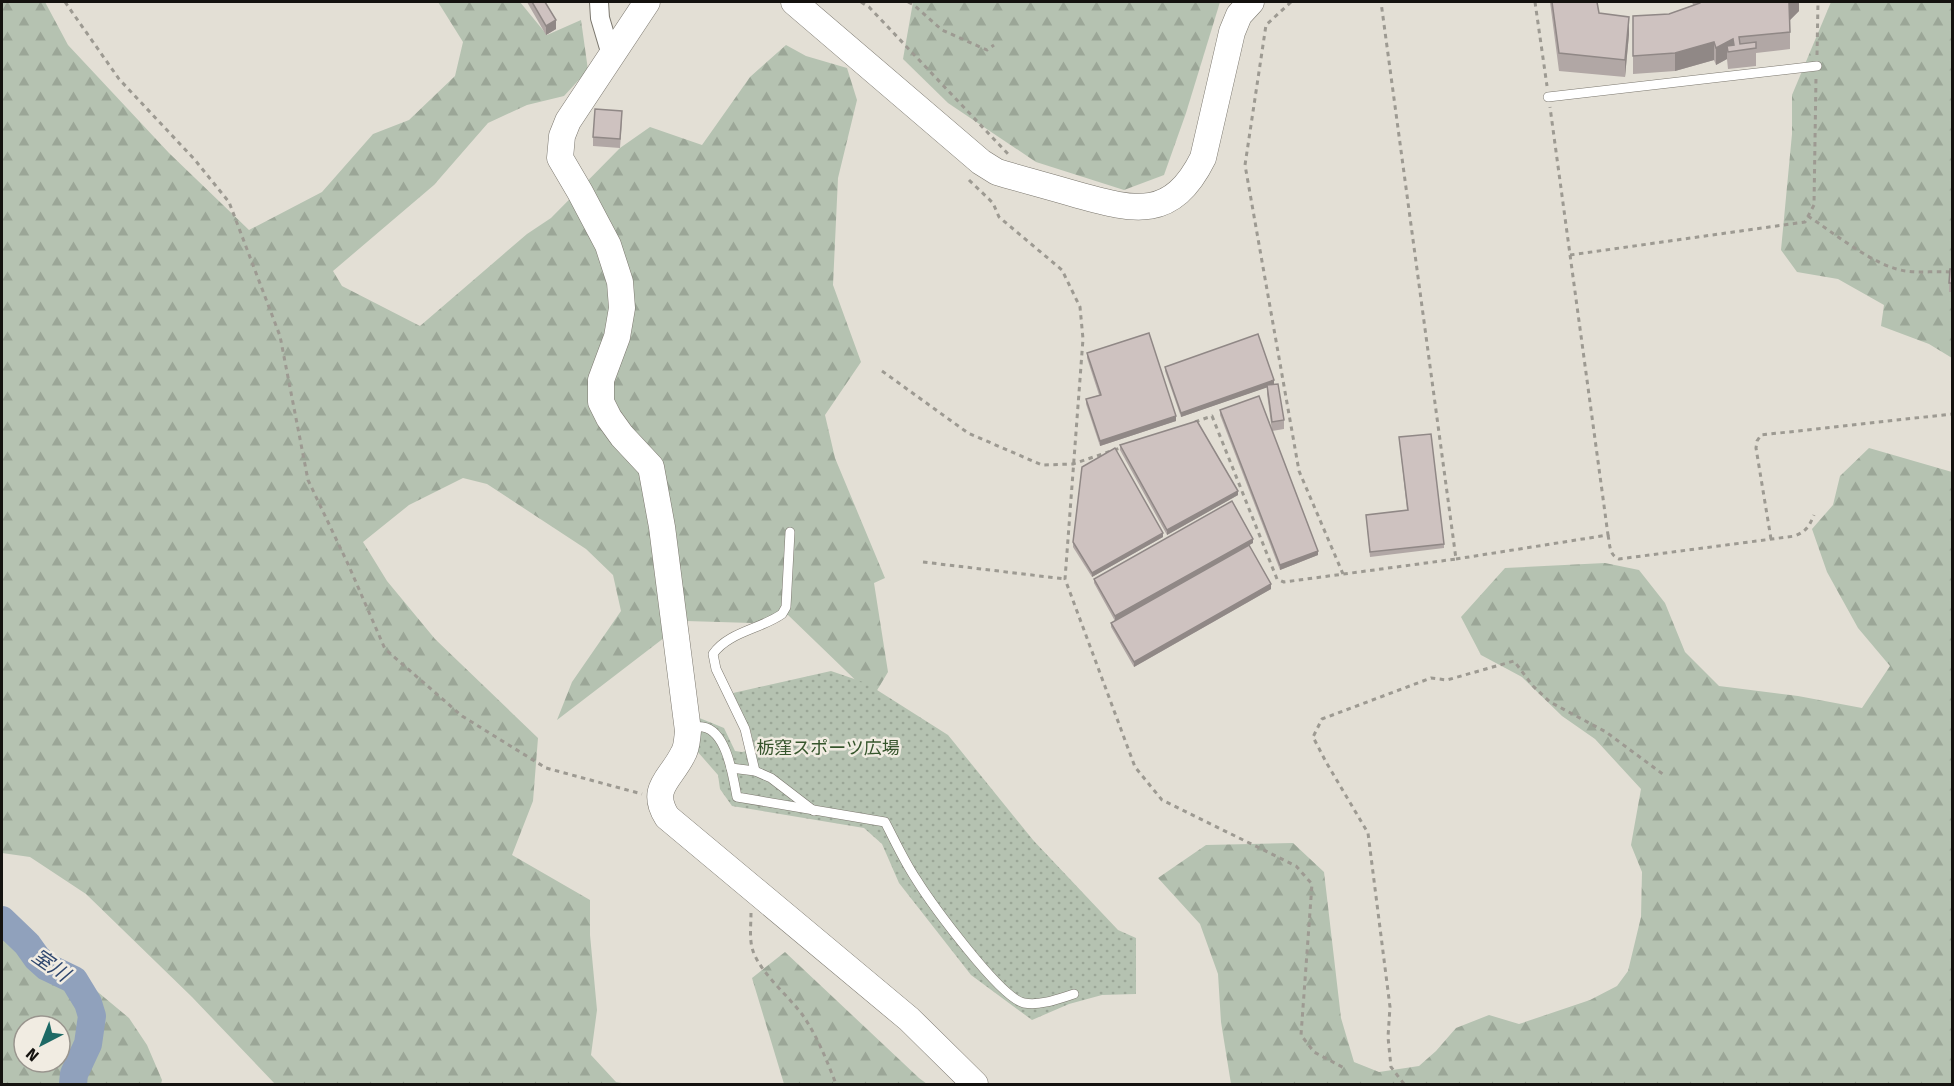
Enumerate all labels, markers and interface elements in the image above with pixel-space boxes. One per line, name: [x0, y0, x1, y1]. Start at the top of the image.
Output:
park label: 栃窪スポーツ広場: [756, 737, 900, 759]
water label: 室川: [28, 944, 76, 987]
north arrow: [12, 1014, 72, 1074]
text: N: [22, 1044, 43, 1065]

